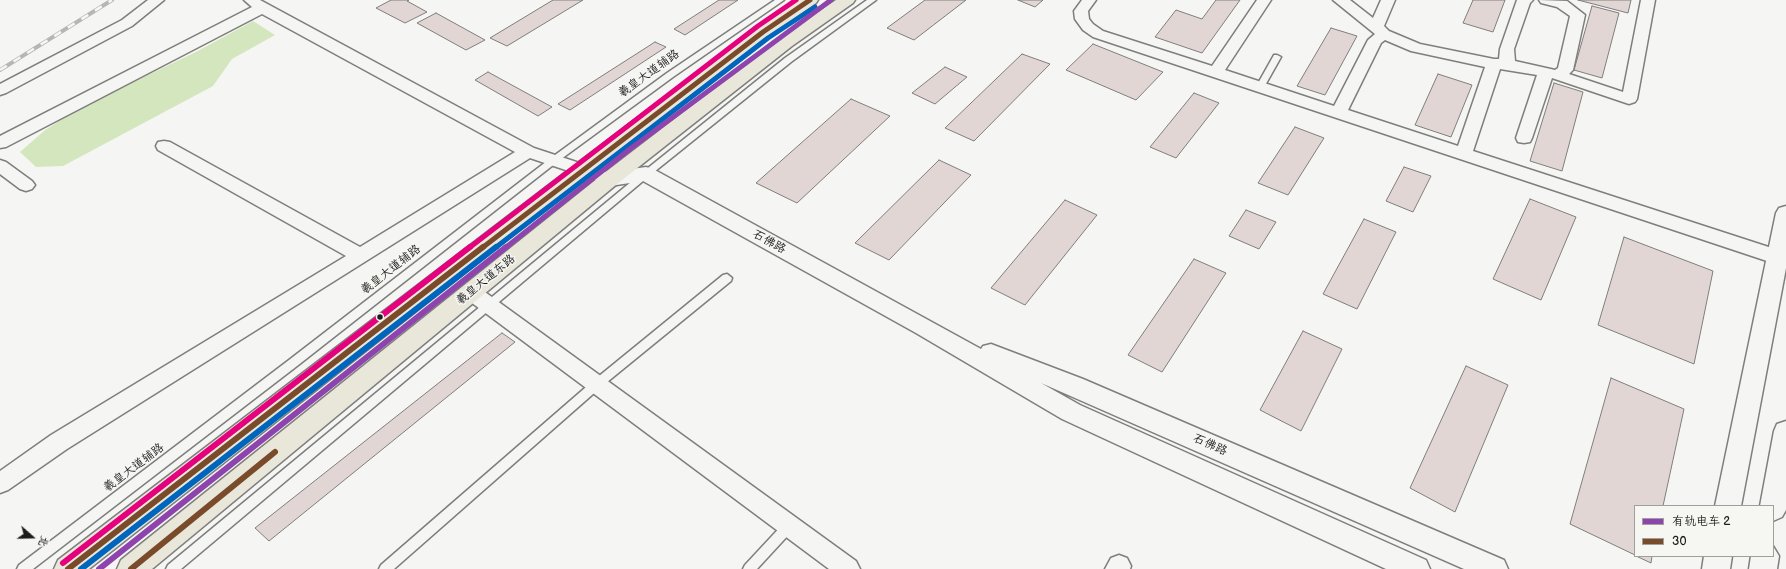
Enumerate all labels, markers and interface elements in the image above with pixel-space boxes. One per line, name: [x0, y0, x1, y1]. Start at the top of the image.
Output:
street label: 羲皇大道辅路: [616, 47, 682, 101]
street label: 石佛路: [750, 227, 788, 257]
street label: 羲皇大道辅路: [358, 242, 424, 298]
street label: 羲皇大道东路: [453, 252, 519, 308]
unlabelled marker: [375, 312, 385, 322]
street label: 石佛路: [1191, 431, 1229, 459]
street label: 羲皇大道辅路: [101, 441, 167, 495]
legend: [1634, 505, 1774, 557]
text: 有轨电车 2: [1672, 514, 1730, 529]
north arrow: [12, 517, 52, 557]
text: 北: [36, 534, 52, 549]
text: 30: [1672, 534, 1686, 549]

